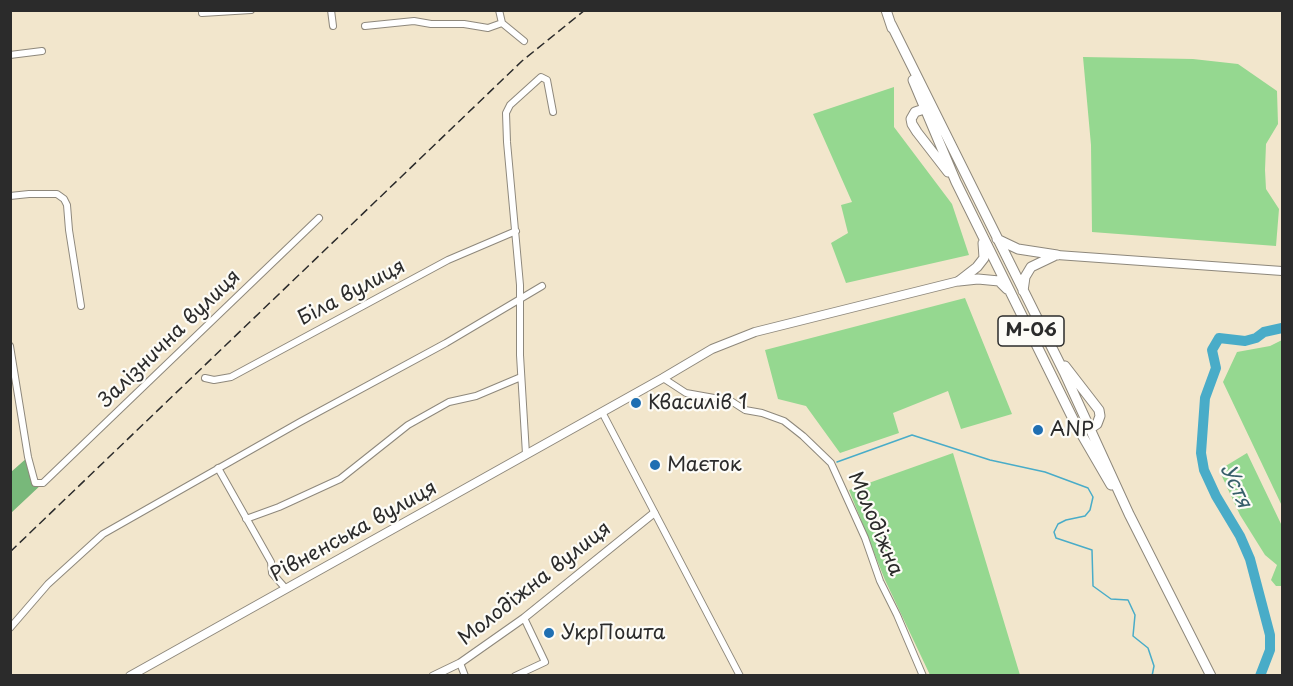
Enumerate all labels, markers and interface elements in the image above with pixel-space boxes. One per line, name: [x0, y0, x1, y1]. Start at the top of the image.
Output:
street label: Біла вулиця: [294, 255, 410, 331]
street label: Залізнична вулиця: [94, 265, 246, 413]
road number: М-06: [998, 316, 1064, 346]
place label: Квасилів 1: [648, 391, 748, 415]
marker: Квасилів 1: [629, 396, 643, 410]
place label: ANP: [1050, 418, 1094, 442]
marker: ANP: [1031, 423, 1045, 437]
place label: Маєток: [667, 453, 742, 477]
marker: Маєток: [648, 458, 662, 472]
water label: Устя: [1214, 460, 1256, 512]
street label: Молодіжна: [842, 468, 908, 580]
street label: Рівненська вулиця: [267, 476, 441, 588]
street label: Молодіжна вулиця: [454, 517, 616, 651]
place label: УкрПошта: [561, 621, 665, 645]
marker: УкрПошта: [542, 626, 556, 640]

